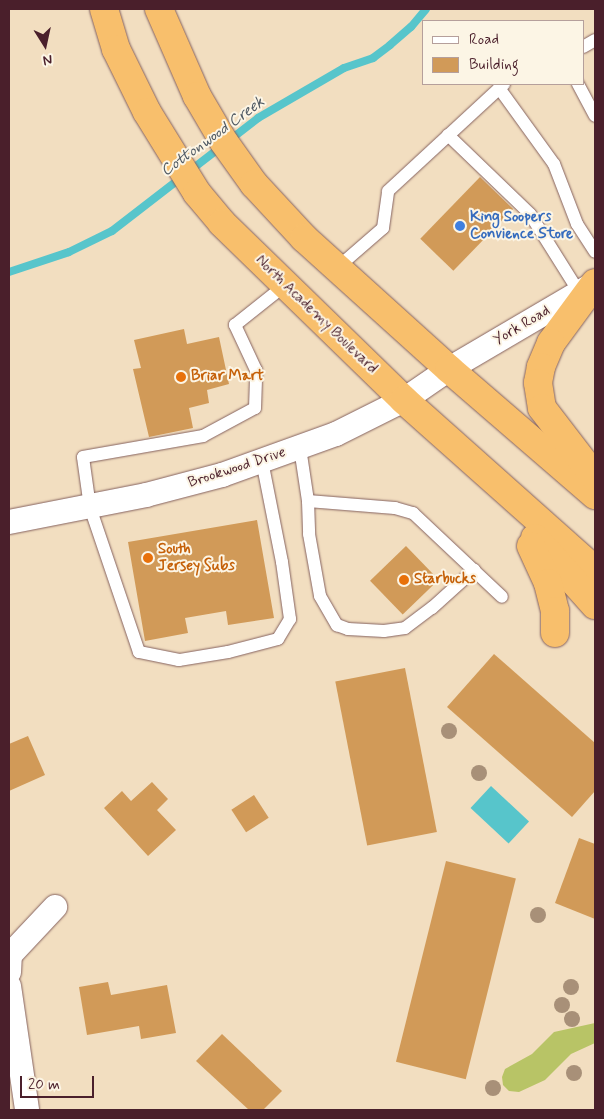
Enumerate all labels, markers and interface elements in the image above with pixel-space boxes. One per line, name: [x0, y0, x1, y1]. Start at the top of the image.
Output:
north arrow: [20, 20, 70, 70]
legend: [422, 20, 584, 85]
text: Road: [469, 30, 499, 50]
text: N: [41, 50, 54, 69]
text: Building: [469, 55, 519, 75]
water label: Cottonwood Creek: [157, 93, 269, 181]
place label: King Soopers Convience Store: [470, 208, 572, 243]
marker: King Soopers Convience Store: [454, 220, 466, 232]
street label: North Academy Boulevard: [251, 252, 381, 378]
street label: York Road: [490, 302, 554, 350]
place label: Briar Mart: [191, 368, 263, 386]
marker: Briar Mart: [175, 371, 187, 383]
street label: Brookwood Drive: [186, 444, 288, 492]
place label: South Jersey Subs: [158, 540, 234, 575]
marker: South Jersey Subs: [142, 552, 154, 564]
place label: Starbucks: [414, 571, 476, 589]
marker: Starbucks: [398, 574, 410, 586]
scale bar: [22, 1066, 96, 1098]
text: 20 m: [28, 1075, 60, 1095]

